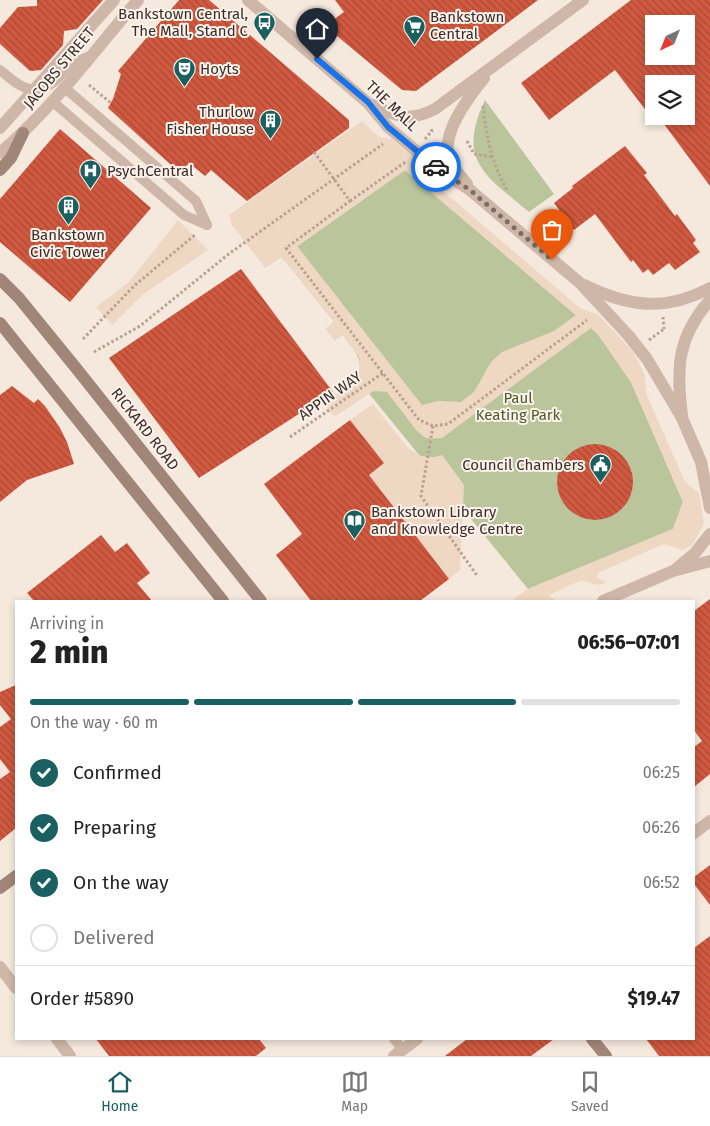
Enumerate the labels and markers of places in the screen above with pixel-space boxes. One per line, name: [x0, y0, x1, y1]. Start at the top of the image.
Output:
place label: Bankstown Central, The Mall, Stand C: [118, 5, 249, 40]
pin: [296, 8, 338, 59]
place label: Bankstown Central: [430, 8, 504, 43]
bus stop icon: Bankstown Central, The Mall, Stand C: [252, 11, 276, 42]
supermarket icon: Bankstown Central: [402, 14, 426, 45]
theatre icon: Hoyts: [172, 57, 196, 88]
place label: Hoyts: [200, 60, 239, 78]
place label: Thurlow Fisher House: [166, 103, 254, 138]
building icon: Thurlow Fisher House: [258, 109, 282, 140]
hospital icon: PsychCentral: [79, 159, 103, 190]
place label: PsychCentral: [107, 162, 194, 180]
building icon: Bankstown Civic Tower: [56, 194, 80, 225]
pin: [531, 209, 573, 260]
place label: Bankstown Civic Tower: [30, 226, 106, 261]
public building icon: Council Chambers: [588, 453, 612, 484]
place label: Council Chambers: [462, 456, 584, 474]
place label: Bankstown Library and Knowledge Centre: [371, 503, 523, 538]
library icon: Bankstown Library and Knowledge Centre: [343, 509, 367, 540]

